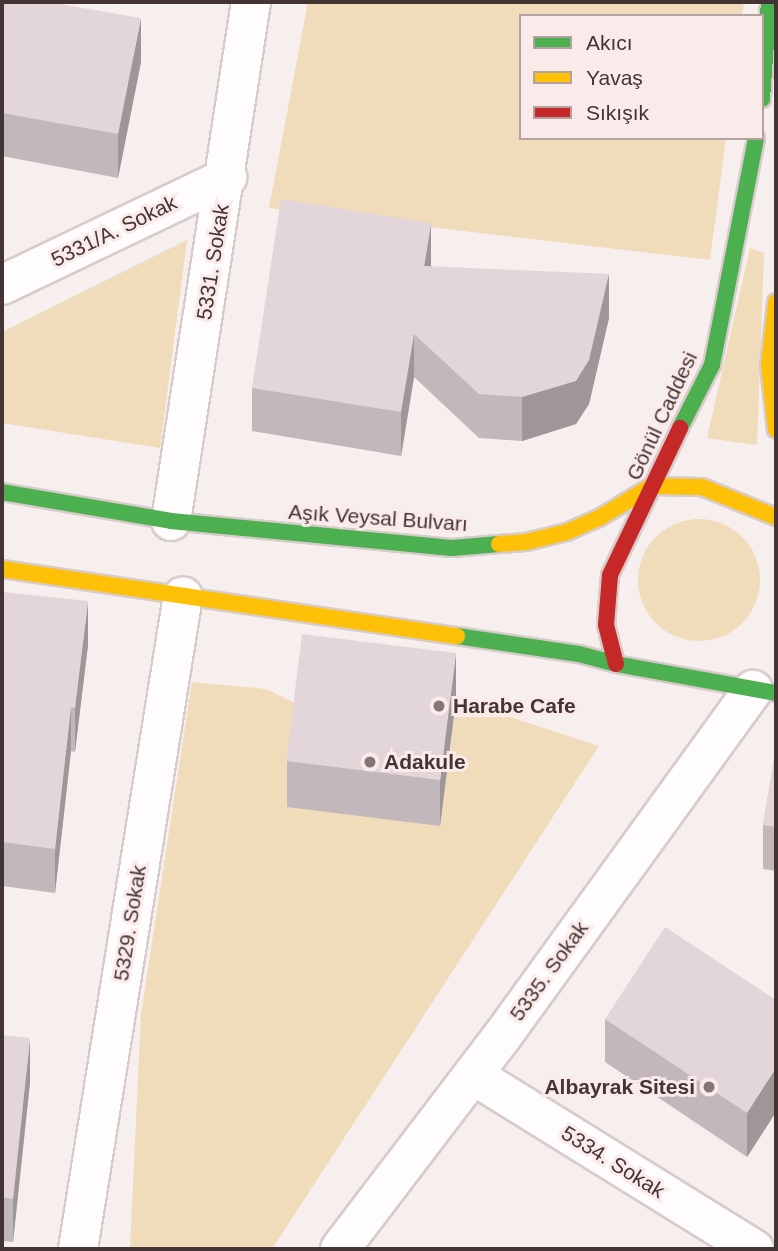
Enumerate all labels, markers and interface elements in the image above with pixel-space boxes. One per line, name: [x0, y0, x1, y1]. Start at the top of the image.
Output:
legend: [519, 14, 764, 140]
text: Akıcı: [586, 31, 633, 54]
text: Yavaş: [586, 66, 643, 89]
text: Sıkışık: [586, 101, 649, 124]
street label: 5331/A. Sokak: [47, 190, 181, 272]
street label: 5331. Sokak: [191, 202, 235, 322]
street label: Gönül Caddesi: [621, 348, 703, 484]
street label: Aşık Veysal Bulvarı: [287, 499, 469, 537]
place label: Harabe Cafe: [453, 693, 576, 719]
marker: Harabe Cafe: [431, 698, 447, 714]
place label: Adakule: [384, 749, 466, 775]
marker: Adakule: [362, 754, 378, 770]
street label: 5329. Sokak: [108, 863, 152, 983]
street label: 5335. Sokak: [504, 916, 594, 1026]
place label: Albayrak Sitesi: [544, 1074, 695, 1100]
marker: Albayrak Sitesi: [701, 1079, 717, 1095]
street label: 5334. Sokak: [557, 1120, 669, 1204]

